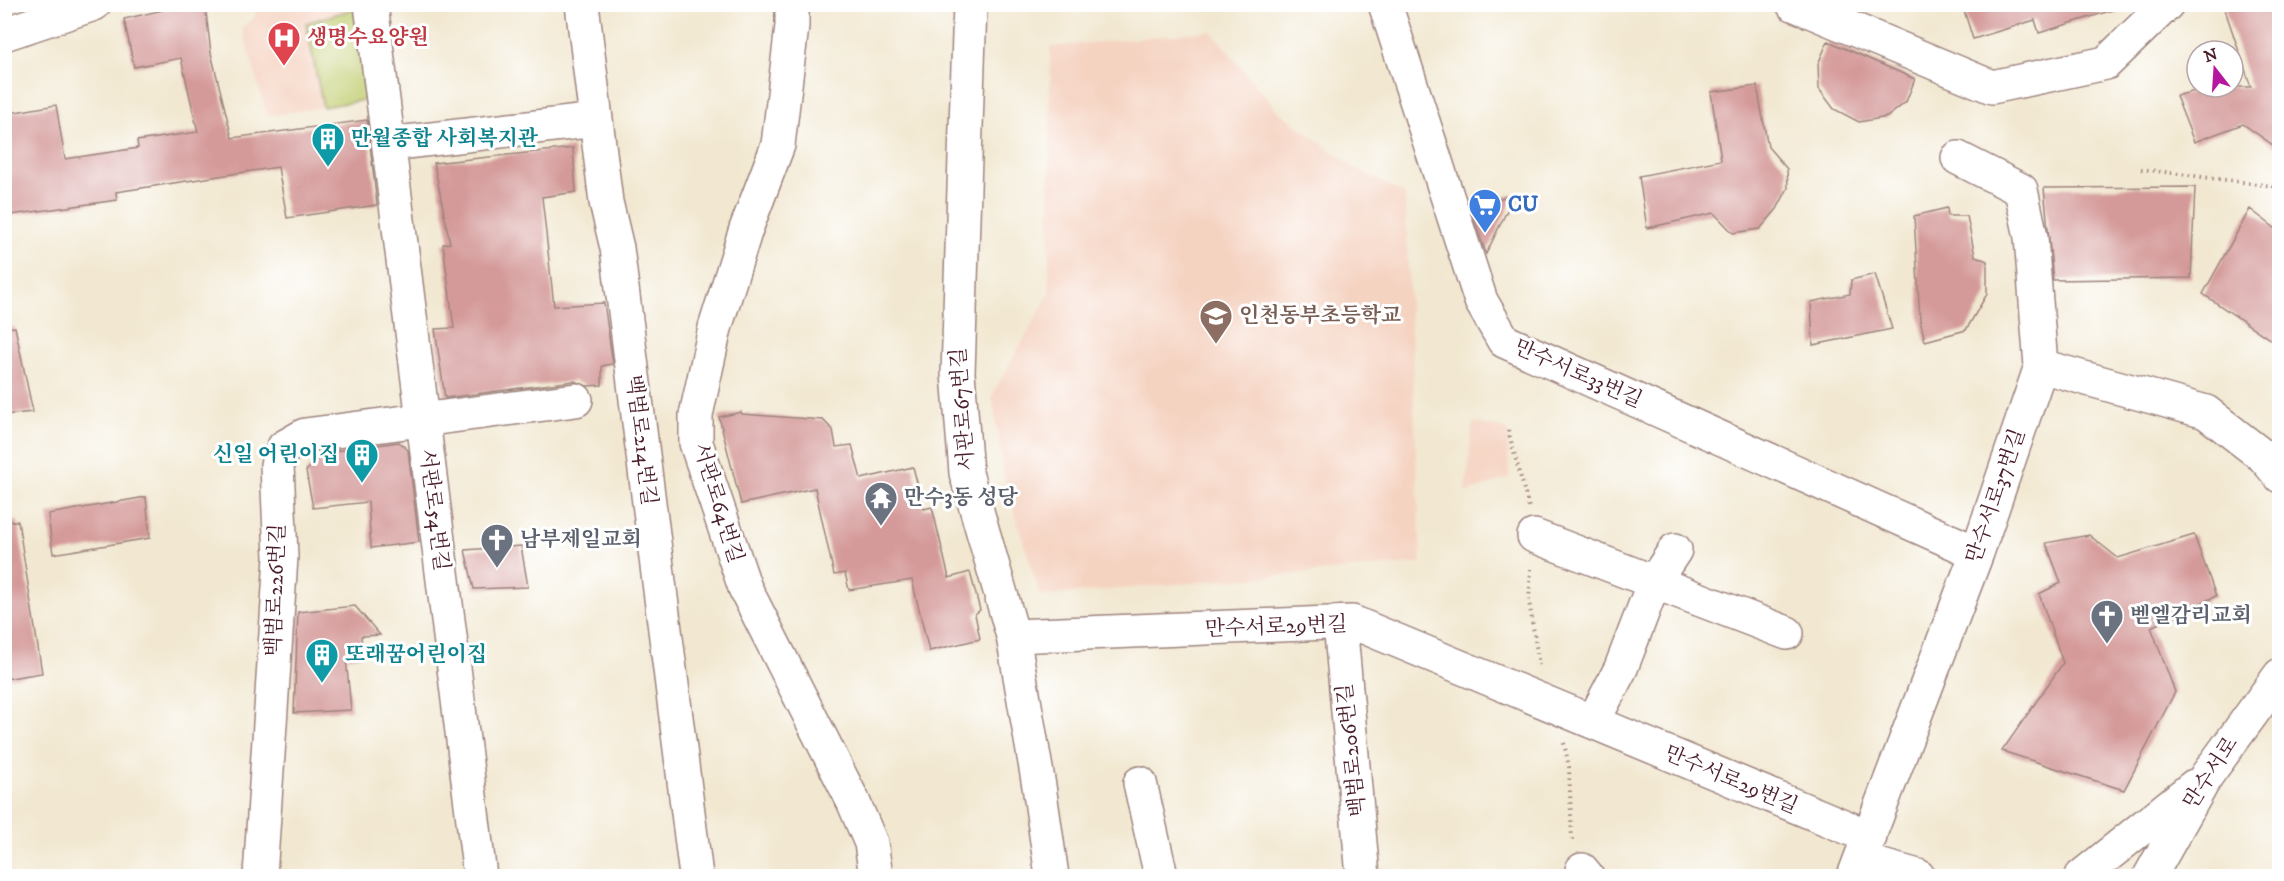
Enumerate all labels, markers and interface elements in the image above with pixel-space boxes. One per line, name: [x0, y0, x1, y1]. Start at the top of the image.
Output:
hospital icon: 생명수요양원: [266, 20, 302, 67]
place label: 생명수요양원: [307, 25, 429, 51]
north arrow: [2185, 39, 2245, 99]
text: N: [2202, 44, 2220, 67]
building icon: 만월종합 사회복지관: [310, 121, 346, 168]
place label: 만월종합 사회복지관: [351, 126, 539, 152]
supermarket icon: CU: [1467, 187, 1503, 234]
place label: CU: [1508, 192, 1539, 218]
school or university icon: 인천동부초등학교: [1198, 298, 1234, 345]
place label: 인천동부초등학교: [1239, 303, 1401, 329]
street label: 만수서로33번길: [1510, 334, 1646, 414]
street label: 서판로67번길: [946, 347, 980, 471]
street label: 백범로214번길: [620, 373, 662, 507]
street label: 만수서로37번길: [1961, 425, 2031, 567]
building icon: 신일 어린이집: [344, 437, 380, 484]
street label: 서판로64번길: [687, 440, 749, 566]
place label: 신일 어린이집: [213, 442, 339, 468]
street label: 서판로54번길: [414, 447, 454, 573]
temple icon: 만수3동 성당: [863, 480, 899, 527]
place label: 만수3동 성당: [904, 485, 1018, 511]
church icon: 남부제일교회: [479, 522, 515, 569]
street label: 백범로226번길: [261, 523, 291, 657]
place label: 남부제일교회: [520, 527, 642, 553]
church icon: 벧엘감리교회: [2089, 598, 2125, 645]
place label: 벧엘감리교회: [2130, 603, 2252, 629]
street label: 만수서로29번길: [1204, 612, 1348, 642]
building icon: 또래꿈어린이집: [304, 637, 340, 684]
place label: 또래꿈어린이집: [345, 642, 487, 668]
street label: 백범로206번길: [1332, 682, 1372, 818]
street label: 만수서로: [2178, 732, 2244, 814]
street label: 만수서로29번길: [1660, 740, 1802, 820]

